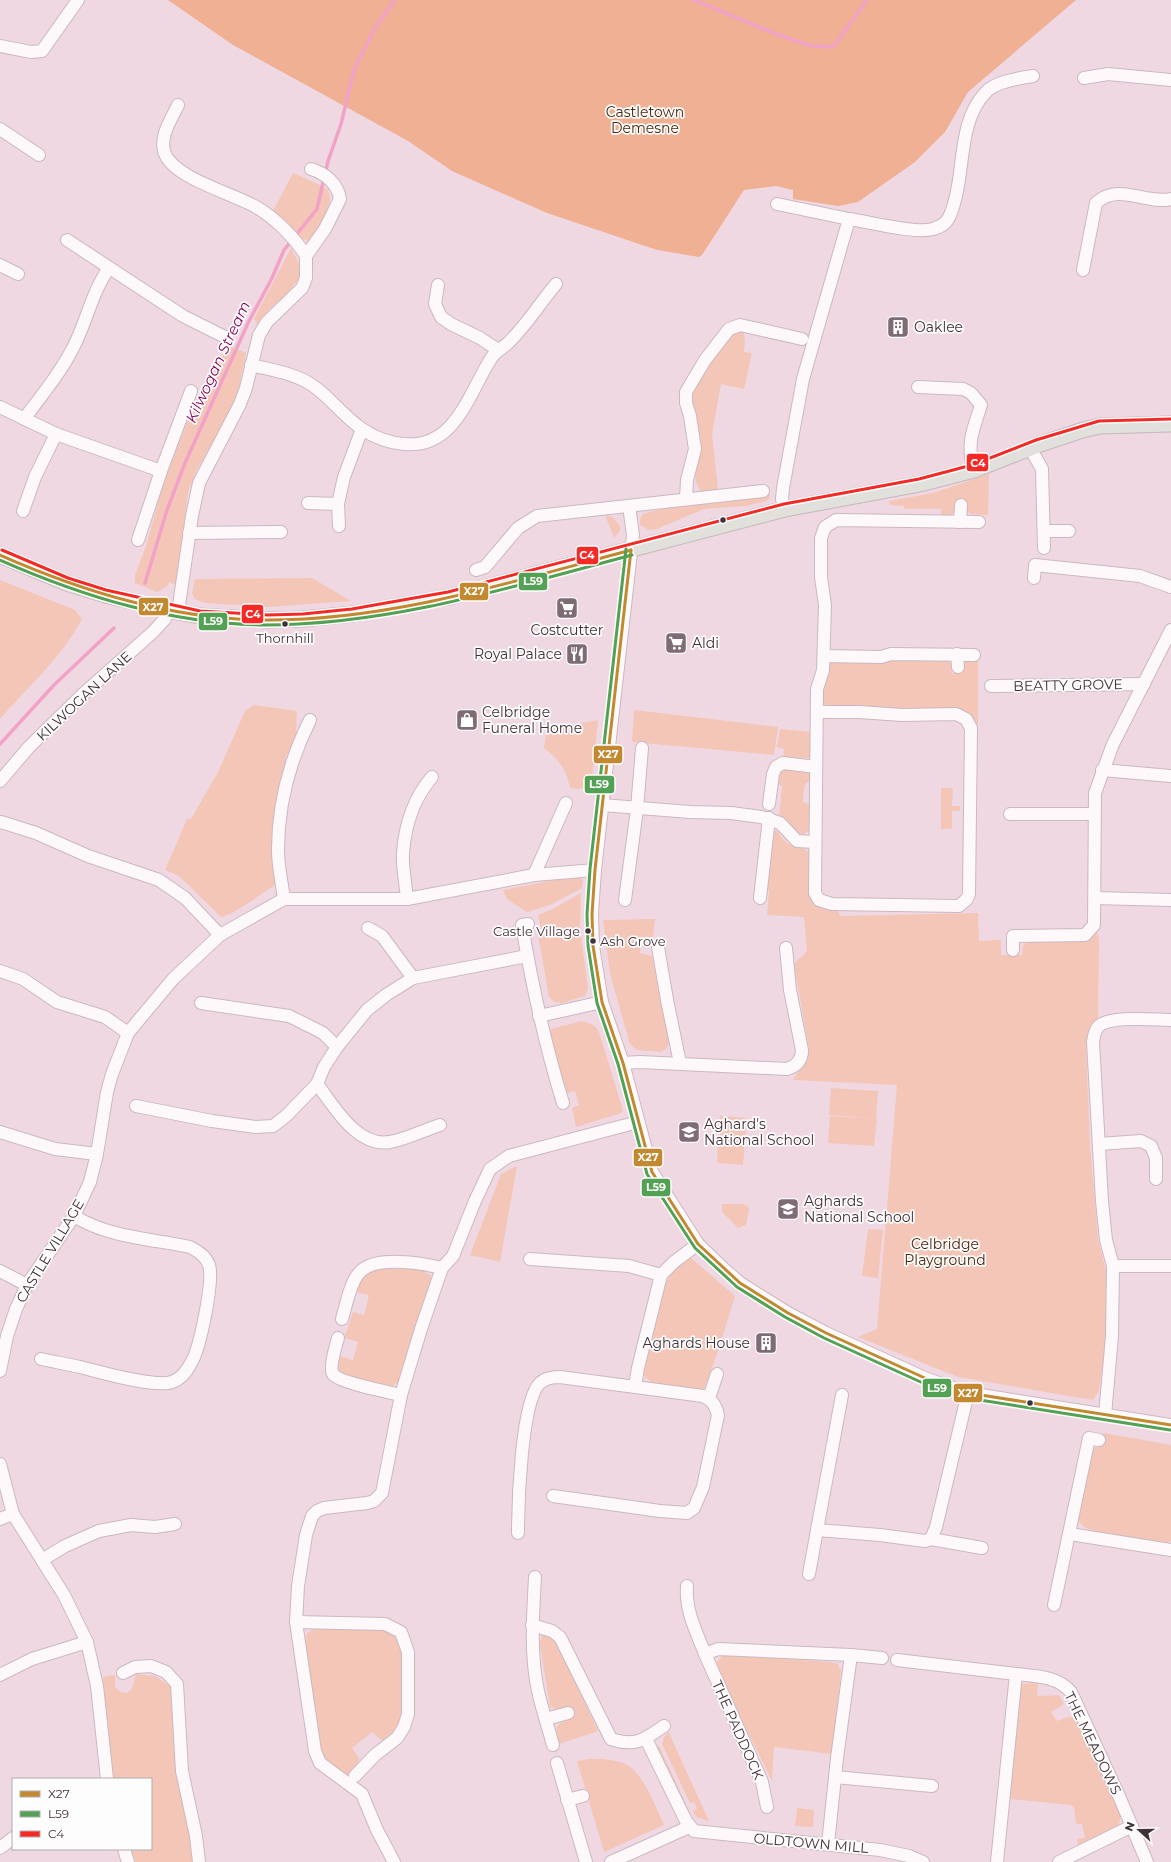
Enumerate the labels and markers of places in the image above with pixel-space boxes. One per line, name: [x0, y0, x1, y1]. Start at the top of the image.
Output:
building icon: Oaklee: [885, 314, 911, 340]
place label: Oaklee: [914, 318, 963, 336]
unlabelled marker: [718, 515, 728, 525]
supermarket icon: Costcutter: [554, 595, 580, 621]
marker: Thornhill: [280, 619, 290, 629]
place label: Costcutter: [531, 621, 604, 639]
place label: Thornhill: [256, 630, 314, 646]
supermarket icon: Aldi: [663, 630, 689, 656]
place label: Aldi: [692, 634, 719, 652]
restaurant icon: Royal Palace: [564, 641, 590, 667]
place label: Royal Palace: [474, 645, 562, 663]
place label: Celbridge Funeral Home: [482, 703, 582, 737]
shop icon: Celbridge Funeral Home: [454, 707, 480, 733]
place label: Castle Village: [493, 923, 580, 939]
marker: Castle Village: [583, 926, 593, 936]
place label: Ash Grove: [600, 933, 666, 949]
marker: Ash Grove: [588, 936, 598, 946]
place label: Aghard's National School: [704, 1115, 814, 1149]
school or university icon: Aghard's National School: [676, 1119, 702, 1145]
place label: Aghards National School: [804, 1192, 914, 1226]
school or university icon: Aghards National School: [775, 1196, 801, 1222]
building icon: Aghards House: [753, 1330, 779, 1356]
place label: Aghards House: [642, 1334, 750, 1352]
unlabelled marker: [1025, 1398, 1035, 1408]

